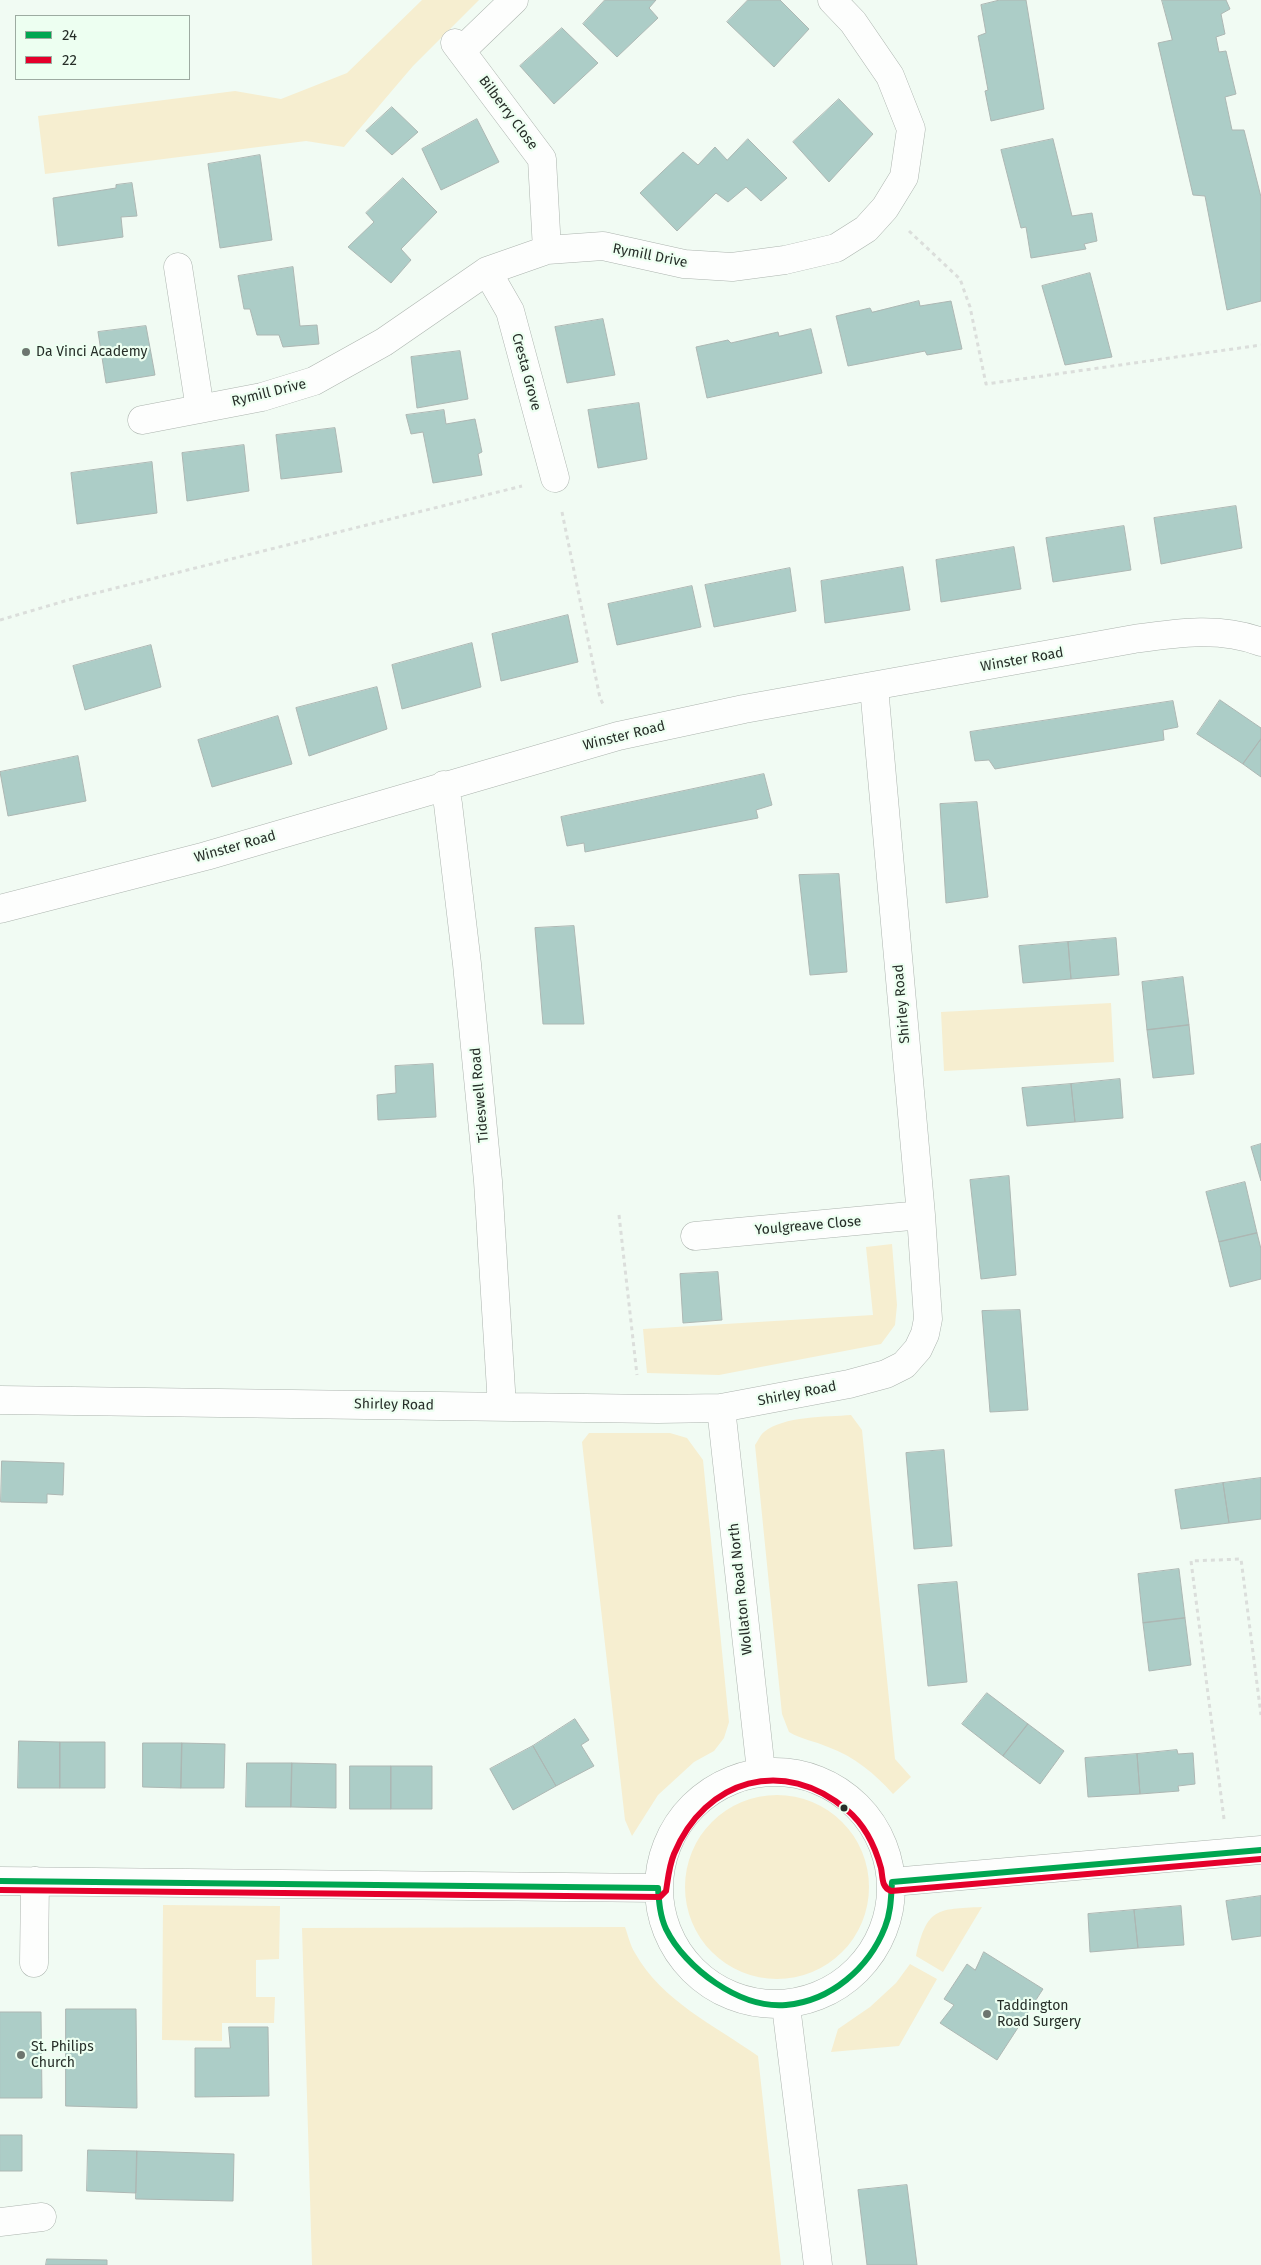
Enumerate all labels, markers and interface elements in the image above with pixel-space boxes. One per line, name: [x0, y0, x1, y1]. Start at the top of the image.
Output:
legend: [15, 15, 190, 80]
text: 24: [62, 26, 77, 44]
text: 22: [62, 51, 77, 69]
street label: Bilberry Close: [475, 73, 541, 153]
street label: Rymill Drive: [611, 240, 689, 272]
street label: Cresta Grove: [508, 331, 544, 413]
place label: Da Vinci Academy: [36, 344, 147, 360]
marker: Da Vinci Academy: [20, 346, 32, 358]
street label: Rymill Drive: [230, 376, 308, 410]
street label: Winster Road: [979, 644, 1065, 676]
street label: Winster Road: [581, 718, 667, 754]
street label: Winster Road: [192, 827, 278, 867]
street label: Shirley Road: [890, 964, 914, 1044]
street label: Tideswell Road: [467, 1047, 493, 1143]
street label: Youlgreave Close: [754, 1213, 862, 1239]
street label: Shirley Road: [756, 1378, 838, 1410]
street label: Shirley Road: [354, 1396, 434, 1414]
street label: Wollaton Road North: [726, 1522, 756, 1656]
unlabelled marker: [839, 1803, 849, 1813]
place label: Taddington Road Surgery: [997, 1998, 1081, 2030]
marker: Taddington Road Surgery: [981, 2008, 993, 2020]
place label: St. Philips Church: [31, 2039, 94, 2072]
marker: St. Philips Church: [15, 2049, 27, 2061]

